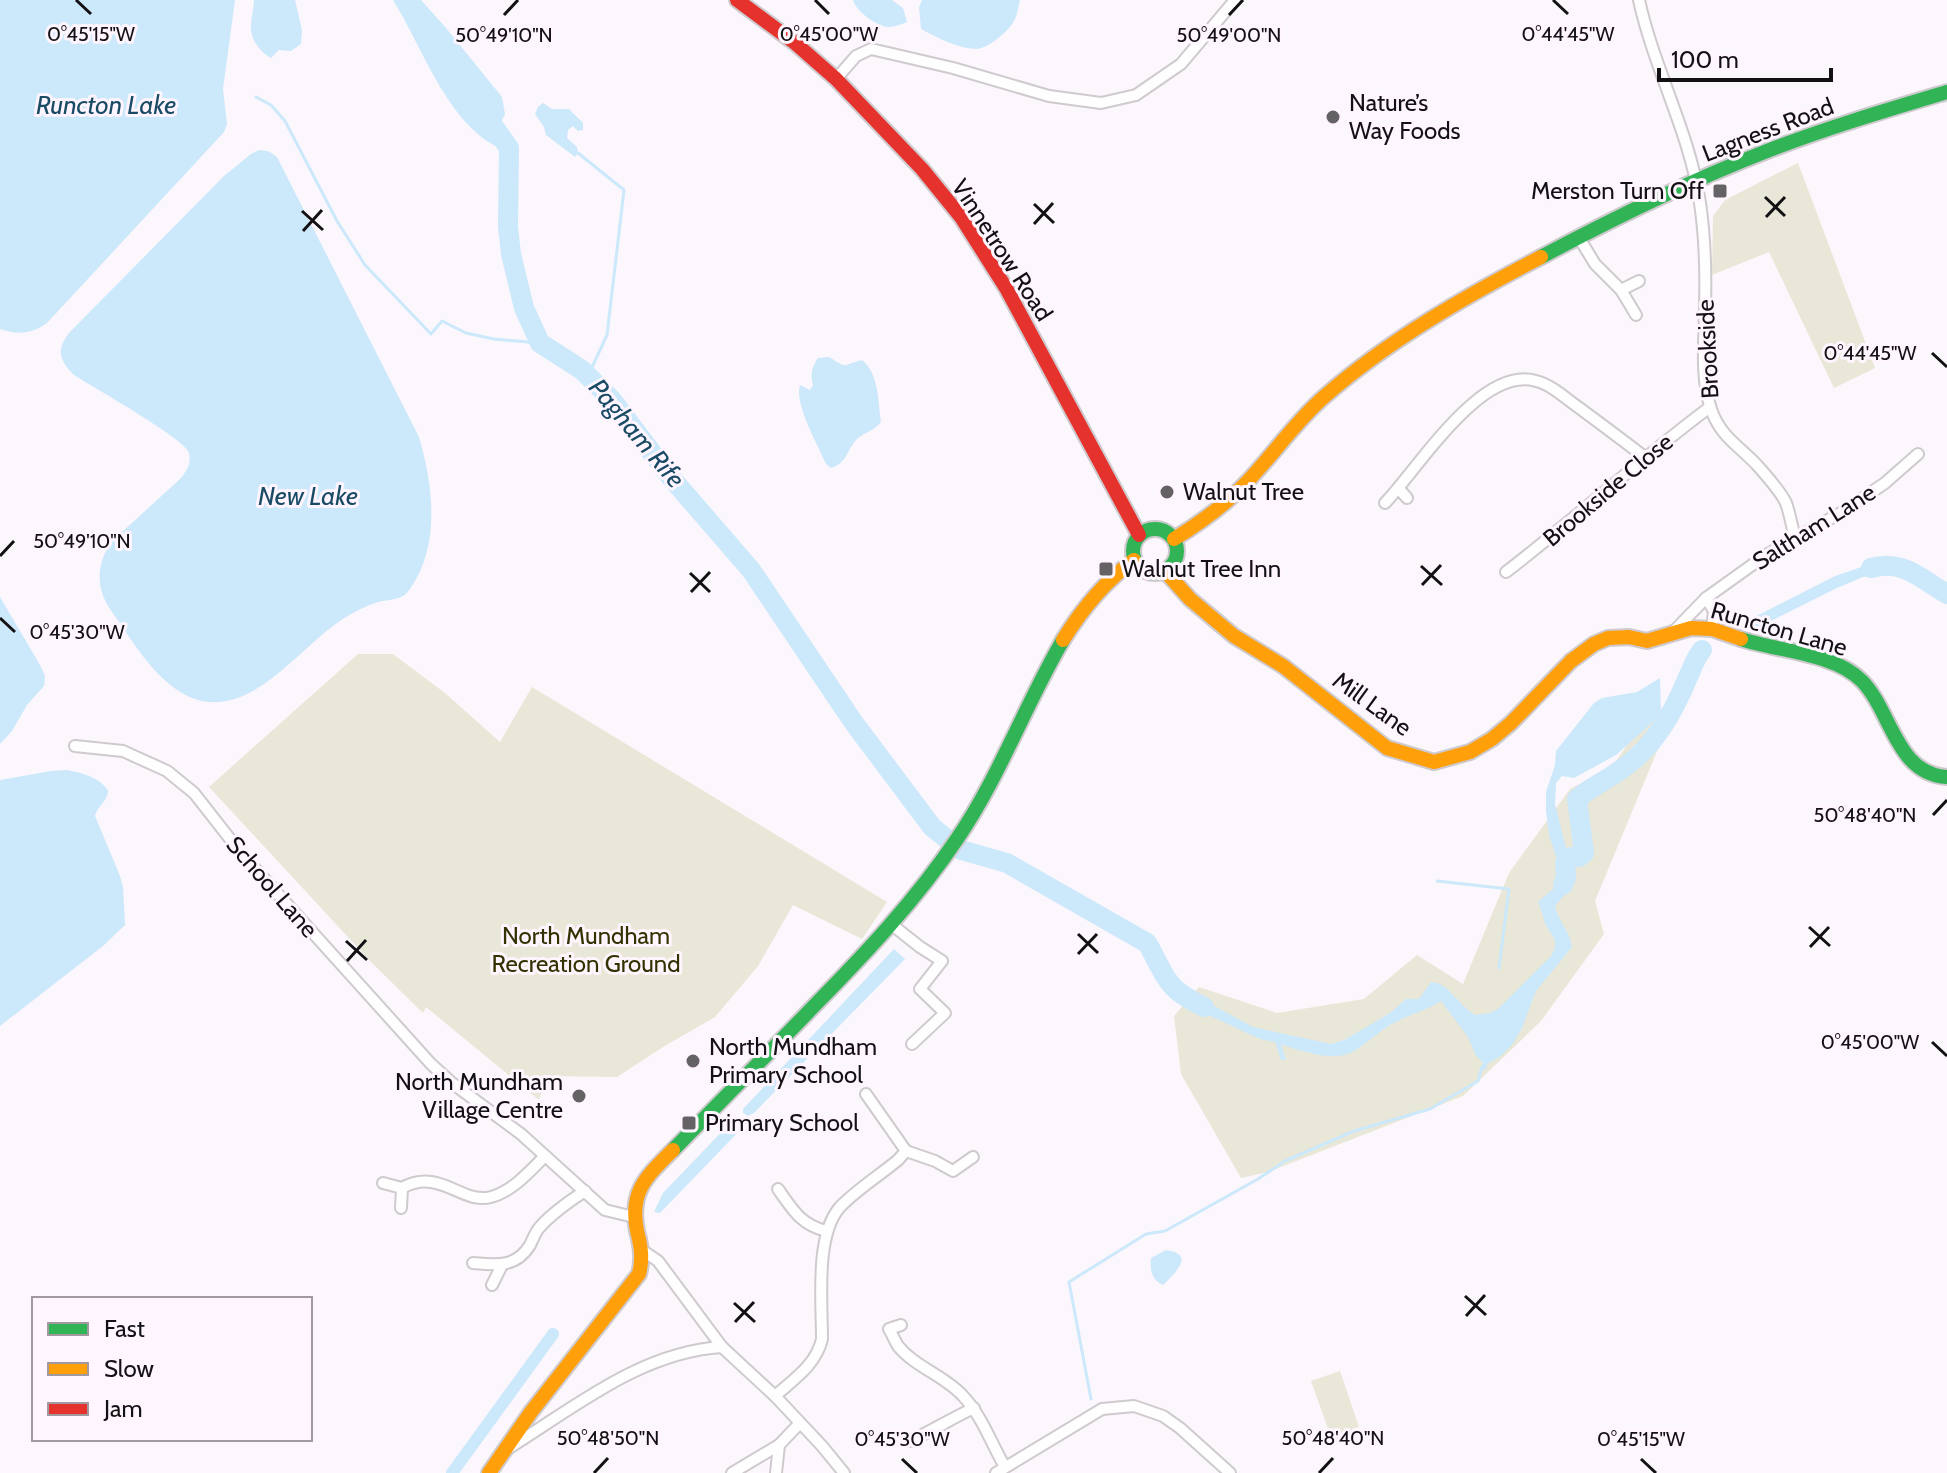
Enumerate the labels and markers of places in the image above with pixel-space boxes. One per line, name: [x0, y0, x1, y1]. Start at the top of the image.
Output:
place label: Nature’s Way Foods: [1349, 88, 1461, 145]
marker: Nature’s Way Foods: [1324, 108, 1342, 126]
place label: Merston Turn Off: [1531, 176, 1704, 205]
marker: Merston Turn Off: [1711, 182, 1729, 200]
place label: Walnut Tree: [1183, 477, 1304, 506]
marker: Walnut Tree: [1158, 483, 1176, 501]
place label: Walnut Tree Inn: [1122, 554, 1281, 583]
marker: Walnut Tree Inn: [1097, 560, 1115, 578]
place label: North Mundham Primary School: [709, 1032, 877, 1089]
marker: North Mundham Primary School: [684, 1052, 702, 1070]
place label: North Mundham Village Centre: [395, 1067, 563, 1124]
marker: North Mundham Village Centre: [570, 1087, 588, 1105]
place label: Primary School: [705, 1108, 859, 1137]
marker: Primary School: [680, 1114, 698, 1132]

